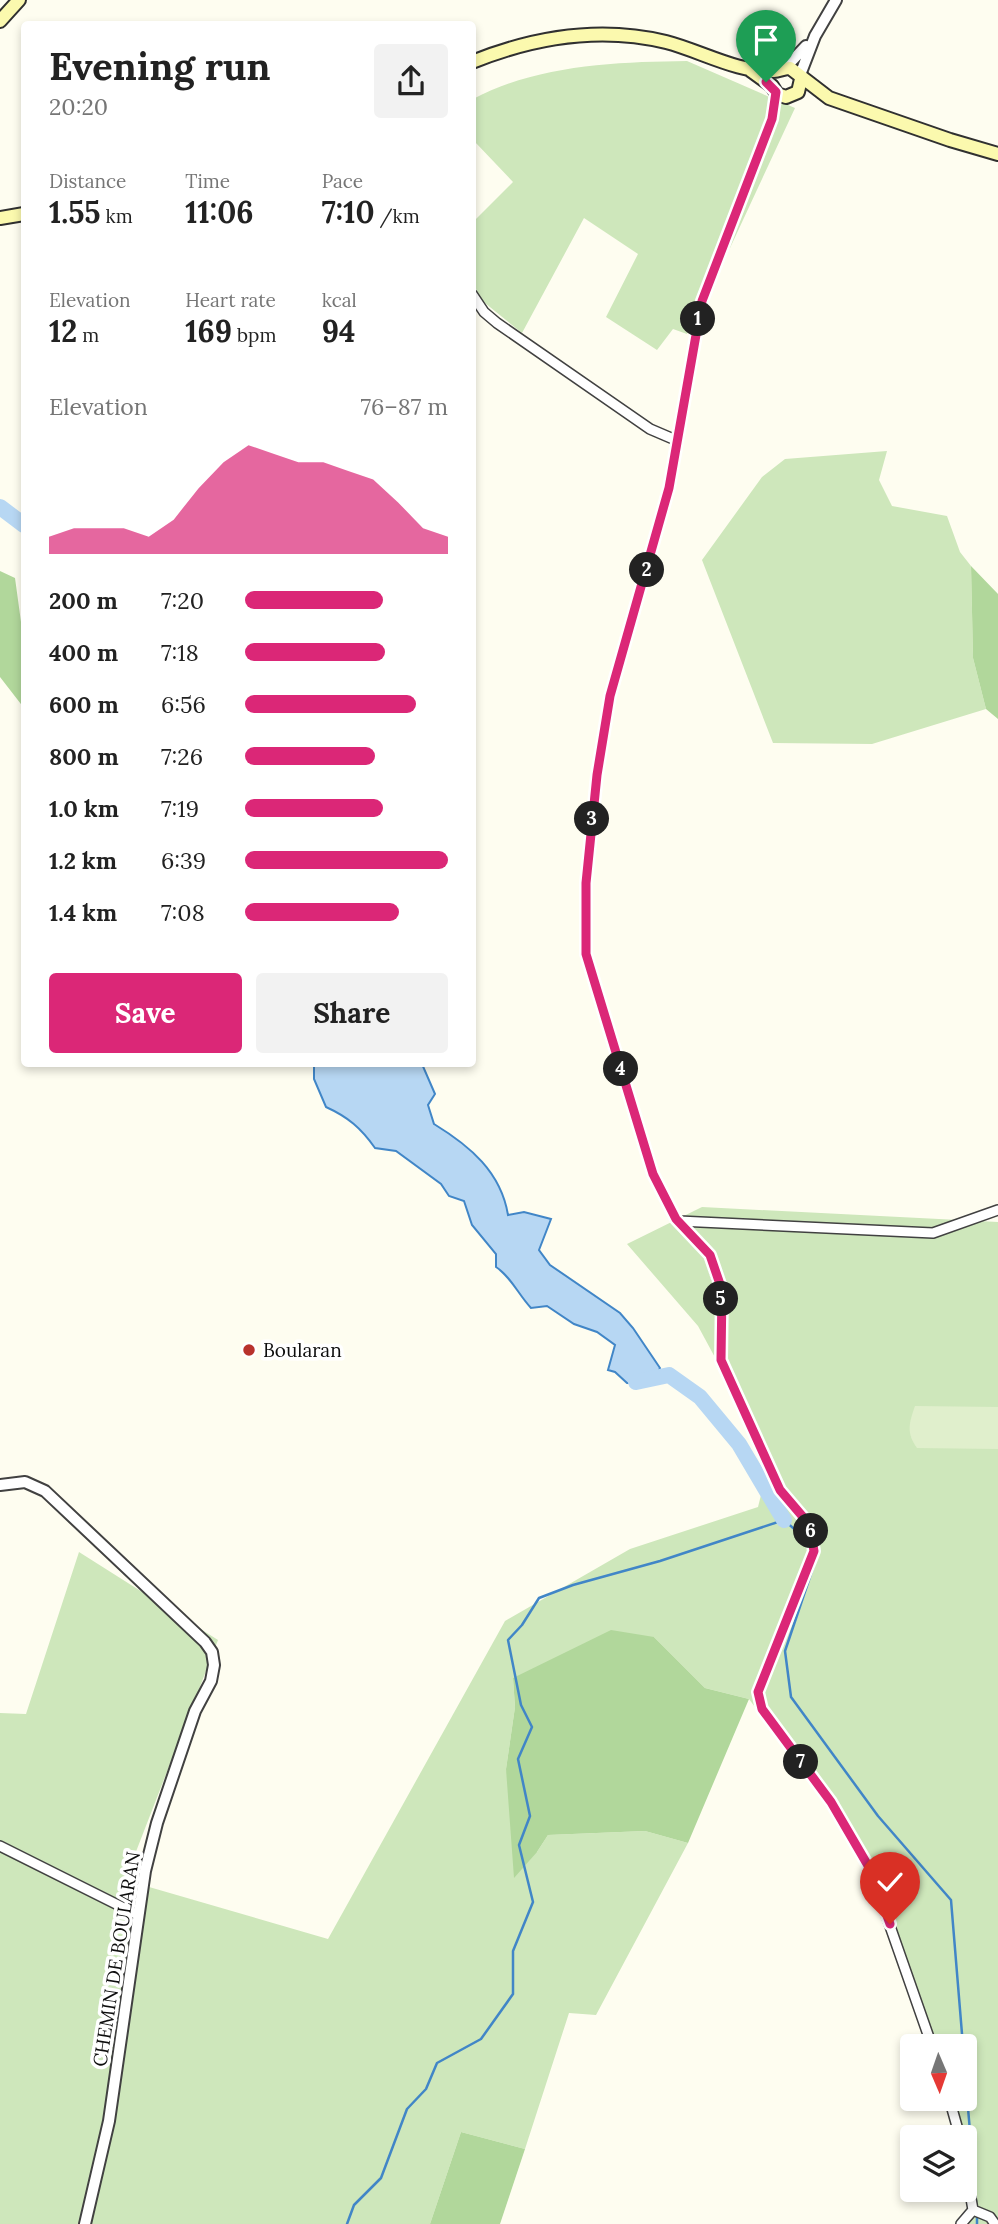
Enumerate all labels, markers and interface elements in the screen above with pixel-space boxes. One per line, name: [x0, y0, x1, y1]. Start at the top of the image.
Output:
pin: [736, 10, 796, 82]
icon: arrive: [747, 21, 785, 59]
text: Evening run: [49, 42, 271, 90]
button: share: [374, 44, 448, 118]
text: 20:20: [49, 92, 108, 121]
text: Distance: [49, 169, 126, 193]
text: Time: [185, 169, 230, 193]
text: Pace: [322, 169, 363, 193]
text: 1.55: [49, 193, 101, 231]
text: 11:06: [185, 193, 254, 231]
text: 7:10: [322, 193, 375, 231]
text: km: [101, 204, 133, 228]
text: /km: [375, 204, 420, 228]
text: Elevation: [49, 288, 131, 312]
text: Heart rate: [185, 288, 276, 312]
text: kcal: [322, 288, 357, 312]
pin: 1: [680, 302, 716, 336]
text: 1: [694, 306, 701, 330]
text: 12: [49, 312, 77, 350]
text: 169: [185, 312, 232, 350]
text: 94: [322, 312, 355, 350]
text: m: [77, 323, 99, 347]
text: bpm: [232, 323, 276, 347]
text: Elevation: [49, 392, 148, 421]
text: 76–87 m: [360, 392, 448, 421]
pin: 2: [630, 552, 664, 588]
text: 2: [641, 557, 652, 581]
text: 200 m: [49, 586, 118, 615]
text: 7:20: [161, 586, 204, 615]
text: 400 m: [49, 638, 118, 667]
text: 7:18: [161, 638, 199, 667]
text: 600 m: [49, 690, 119, 719]
text: 6:56: [161, 690, 206, 719]
text: 800 m: [49, 742, 119, 771]
text: 7:26: [161, 742, 203, 771]
text: 1.0 km: [49, 794, 119, 823]
text: 7:19: [161, 794, 199, 823]
pin: 3: [574, 802, 610, 836]
text: 3: [586, 806, 597, 830]
text: 1.2 km: [49, 846, 117, 875]
text: 6:39: [161, 846, 206, 875]
text: 1.4 km: [49, 898, 117, 927]
text: 7:08: [161, 898, 205, 927]
button: Save: [49, 973, 242, 1053]
button: Share: [256, 973, 448, 1053]
pin: 4: [604, 1052, 638, 1086]
text: 4: [615, 1056, 626, 1080]
pin: 5: [704, 1282, 738, 1316]
text: 5: [715, 1286, 726, 1310]
place label: Boularan: [263, 1338, 342, 1362]
marker: Boularan: [241, 1342, 257, 1358]
pin: 6: [794, 1514, 828, 1548]
text: 6: [805, 1518, 816, 1542]
pin: 7: [784, 1744, 818, 1780]
text: 7: [796, 1749, 805, 1773]
street label: CHEMIN DE BOULARAN: [87, 1850, 145, 2068]
pin: [860, 1852, 920, 1924]
icon: check: [871, 1863, 909, 1901]
north arrow: [900, 2034, 976, 2110]
map controls: [900, 2034, 977, 2202]
button: layers: [900, 2125, 977, 2202]

